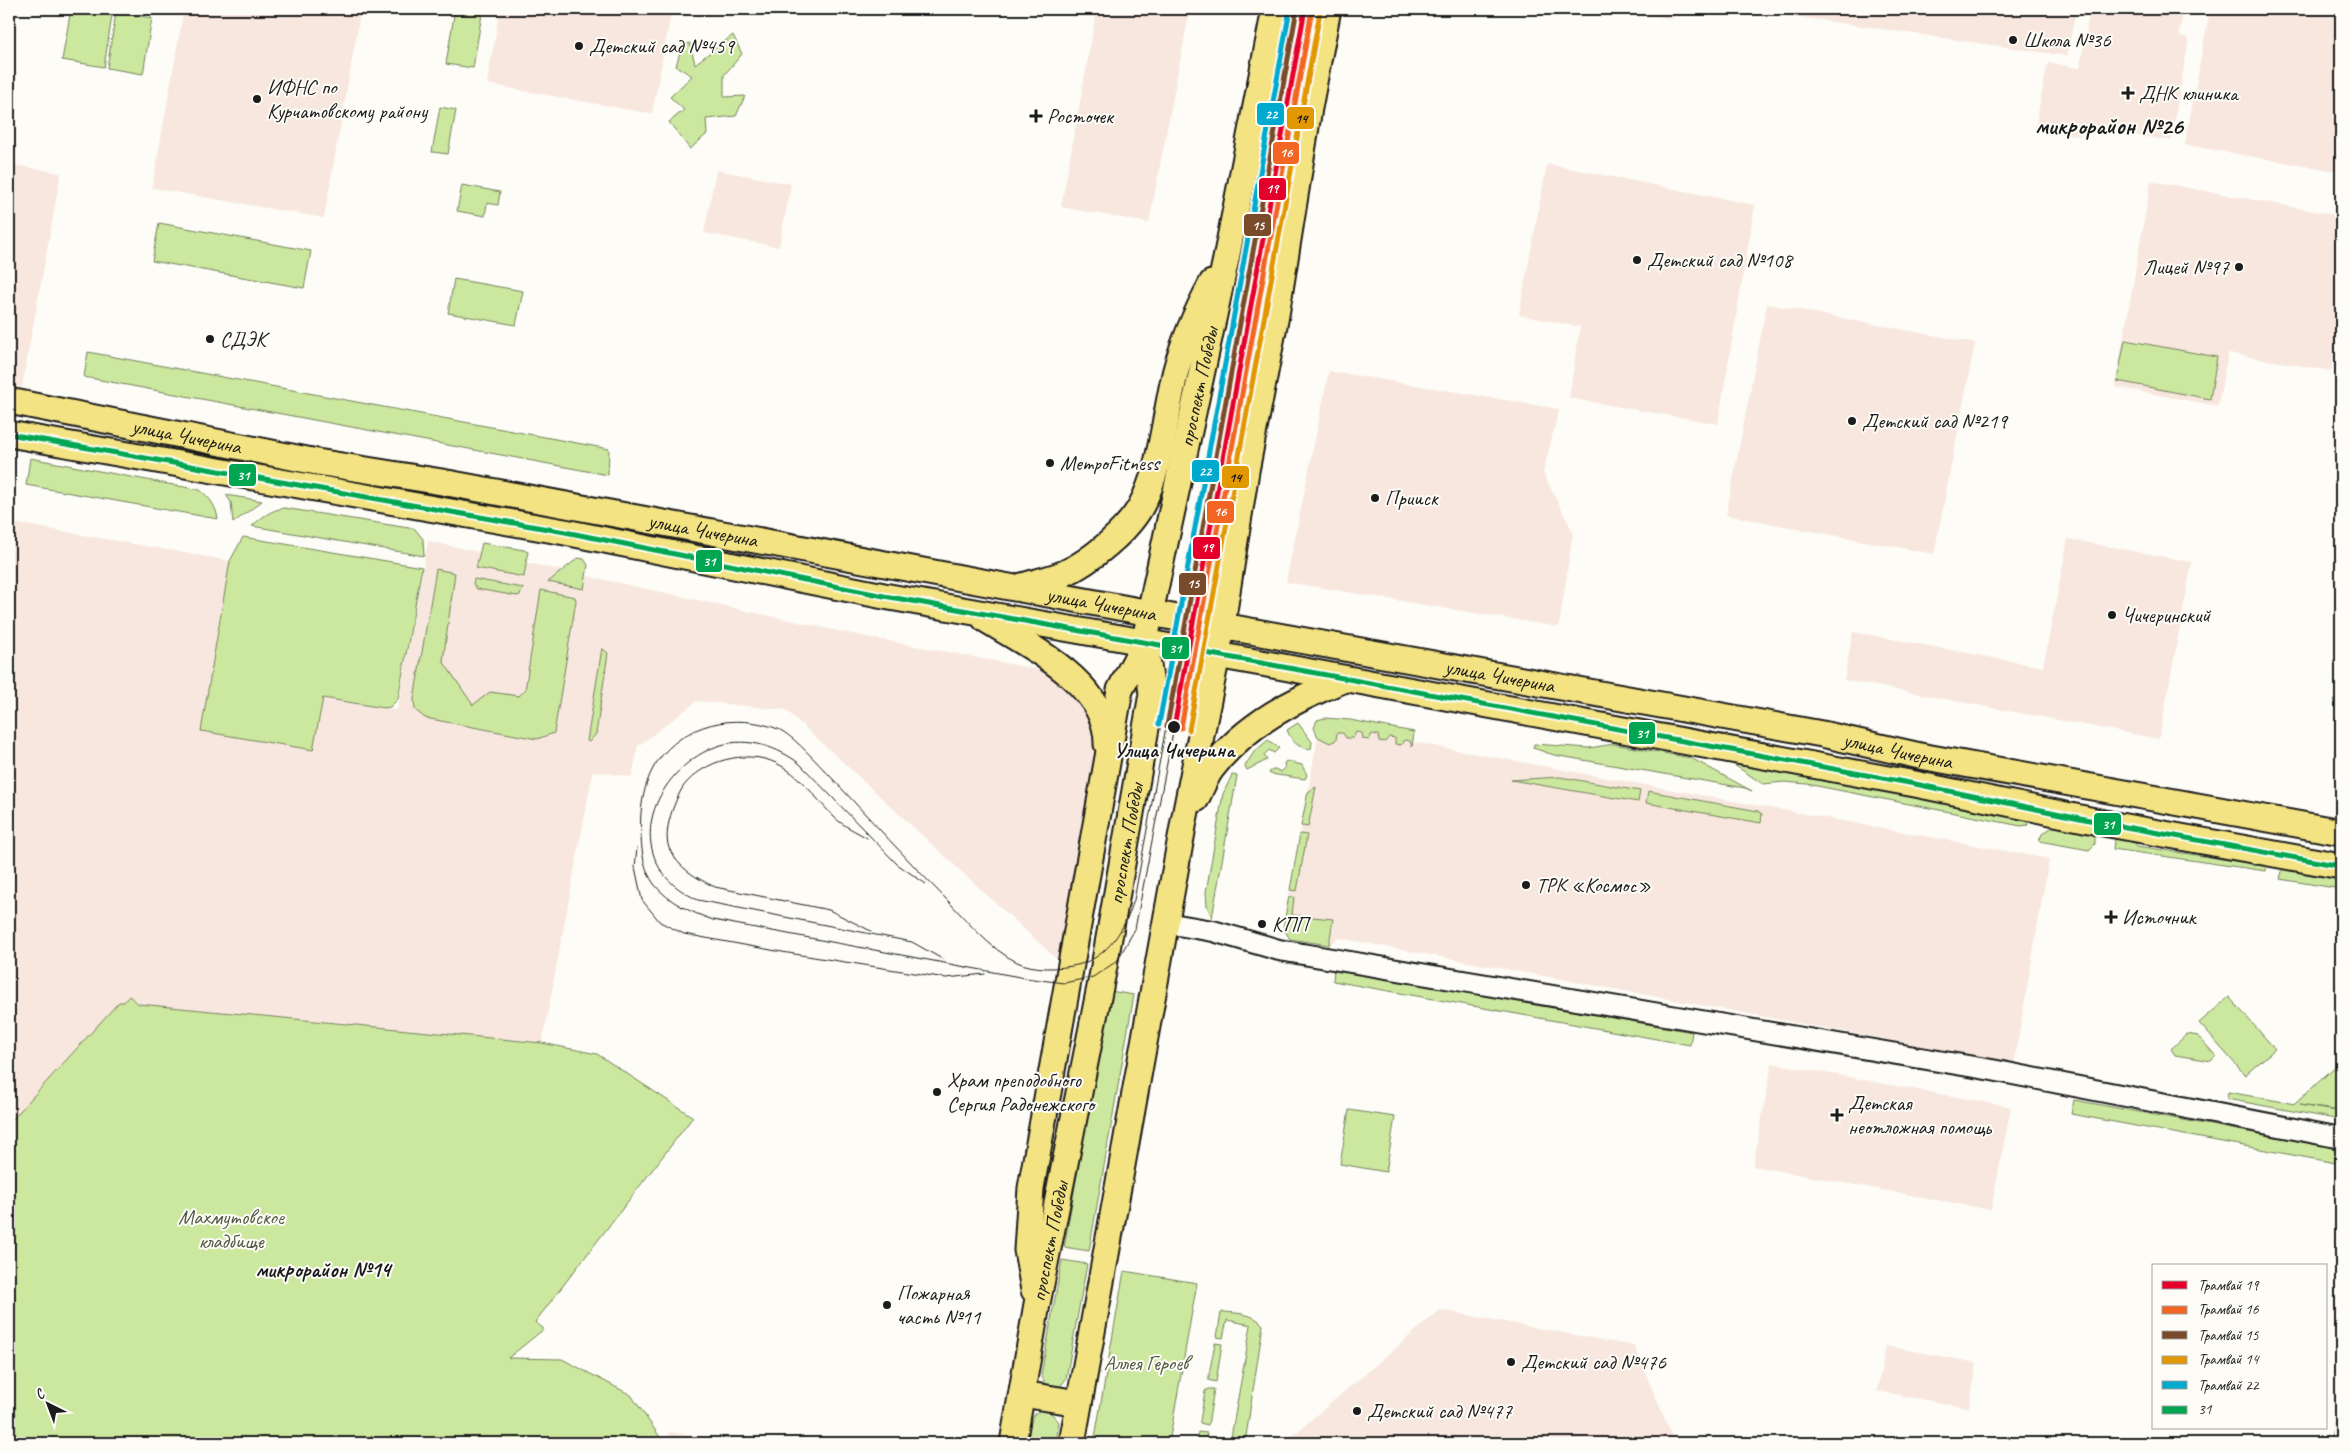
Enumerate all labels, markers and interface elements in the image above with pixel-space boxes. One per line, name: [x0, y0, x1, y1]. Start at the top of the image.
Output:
place label: Школа №36: [2023, 27, 2111, 53]
place label: Детский сад №459: [589, 33, 735, 59]
marker: Школа №36: [2007, 34, 2019, 46]
marker: Детский сад №459: [573, 40, 585, 52]
place label: ИФНС по Курчатовскому району: [267, 74, 429, 124]
place label: ДНК клиника: [2139, 80, 2240, 106]
marker: ДНК клиника: [2121, 86, 2135, 100]
marker: ИФНС по Курчатовскому району: [251, 93, 263, 105]
line badge: 22: [1256, 102, 1285, 126]
place label: Росточек: [1047, 103, 1115, 129]
text: 22: [1265, 106, 1279, 123]
line badge: 14: [1286, 106, 1315, 130]
marker: Росточек: [1029, 109, 1043, 123]
text: 14: [1295, 110, 1309, 127]
district label: микрорайон №26: [2035, 111, 2185, 141]
line badge: 16: [1272, 141, 1300, 165]
text: 16: [1280, 144, 1294, 161]
line badge: 19: [1258, 177, 1287, 201]
text: 19: [1266, 180, 1280, 197]
line badge: 15: [1243, 213, 1272, 237]
text: 15: [1252, 217, 1266, 234]
place label: Детский сад №108: [1647, 247, 1794, 273]
marker: Детский сад №108: [1631, 254, 1643, 266]
place label: Лицей №97: [2143, 254, 2231, 280]
marker: Лицей №97: [2233, 261, 2245, 273]
street label: проспект Победы: [1173, 323, 1224, 449]
place label: СДЭК: [220, 326, 270, 352]
marker: СДЭК: [204, 333, 216, 345]
place label: Детский сад №219: [1862, 408, 2008, 434]
street label: улица Чичерина: [128, 412, 245, 460]
marker: Детский сад №219: [1846, 415, 1858, 427]
place label: МетроFitness: [1060, 450, 1161, 476]
marker: МетроFitness: [1044, 457, 1056, 469]
line badge: 22: [1191, 459, 1220, 483]
line badge: 31: [228, 463, 257, 487]
text: 22: [1199, 463, 1213, 480]
line badge: 14: [1221, 465, 1250, 489]
text: 31: [237, 467, 251, 484]
text: 14: [1229, 469, 1243, 486]
place label: Прииск: [1385, 485, 1439, 511]
marker: Прииск: [1369, 492, 1381, 504]
line badge: 16: [1206, 500, 1235, 524]
text: 16: [1214, 503, 1228, 520]
street label: улица Чичерина: [644, 507, 762, 553]
line badge: 19: [1192, 536, 1221, 560]
text: 19: [1201, 539, 1215, 556]
line badge: 31: [695, 549, 723, 573]
text: 31: [703, 553, 717, 570]
line badge: 15: [1178, 572, 1207, 596]
text: 15: [1187, 575, 1201, 592]
street label: улица Чичерина: [1042, 581, 1160, 627]
place label: Чичеринский: [2122, 602, 2212, 628]
marker: Чичеринский: [2106, 609, 2118, 621]
line badge: 31: [1161, 636, 1190, 660]
text: 31: [1169, 640, 1183, 657]
street label: улица Чичерина: [1441, 653, 1558, 699]
marker: Улица Чичерина: [1166, 719, 1182, 735]
line badge: 31: [1628, 721, 1656, 745]
text: 31: [1636, 725, 1650, 742]
street label: улица Чичерина: [1839, 726, 1956, 775]
place label: Улица Чичерина: [1114, 737, 1236, 763]
street label: проспект Победы: [1102, 779, 1149, 906]
line badge: 31: [2093, 812, 2122, 836]
text: 31: [2102, 816, 2116, 833]
place label: ТРК «Космос»: [1536, 872, 1651, 898]
marker: ТРК «Космос»: [1520, 879, 1532, 891]
place label: Источник: [2122, 904, 2198, 930]
marker: Источник: [2104, 910, 2118, 924]
place label: КПП: [1272, 911, 1312, 937]
marker: КПП: [1256, 918, 1268, 930]
place label: Храм преподобного Сергия Радонежского: [947, 1067, 1097, 1117]
marker: Храм преподобного Сергия Радонежского: [931, 1086, 943, 1098]
place label: Детская неотложная помощь: [1848, 1090, 1992, 1140]
marker: Детская неотложная помощь: [1830, 1108, 1844, 1122]
street label: проспект Победы: [1025, 1177, 1075, 1304]
park label: Махмутовское кладбище: [178, 1204, 285, 1254]
district label: микрорайон №14: [256, 1256, 394, 1284]
legend: [2152, 1264, 2328, 1430]
text: Трамвай 19: [2198, 1276, 2260, 1295]
place label: Пожарная часть №11: [897, 1280, 982, 1330]
marker: Пожарная часть №11: [881, 1299, 893, 1311]
text: Трамвай 16: [2198, 1300, 2260, 1319]
text: Трамвай 15: [2198, 1326, 2260, 1345]
place label: Детский сад №476: [1521, 1349, 1666, 1375]
park label: Аллея Героев: [1104, 1350, 1193, 1376]
text: Трамвай 14: [2198, 1350, 2260, 1369]
marker: Детский сад №476: [1505, 1356, 1517, 1368]
text: Трамвай 22: [2198, 1376, 2260, 1395]
north arrow: [22, 1380, 72, 1430]
text: С: [31, 1385, 49, 1403]
place label: Детский сад №477: [1367, 1398, 1513, 1424]
text: 31: [2198, 1400, 2213, 1419]
marker: Детский сад №477: [1351, 1405, 1363, 1417]

